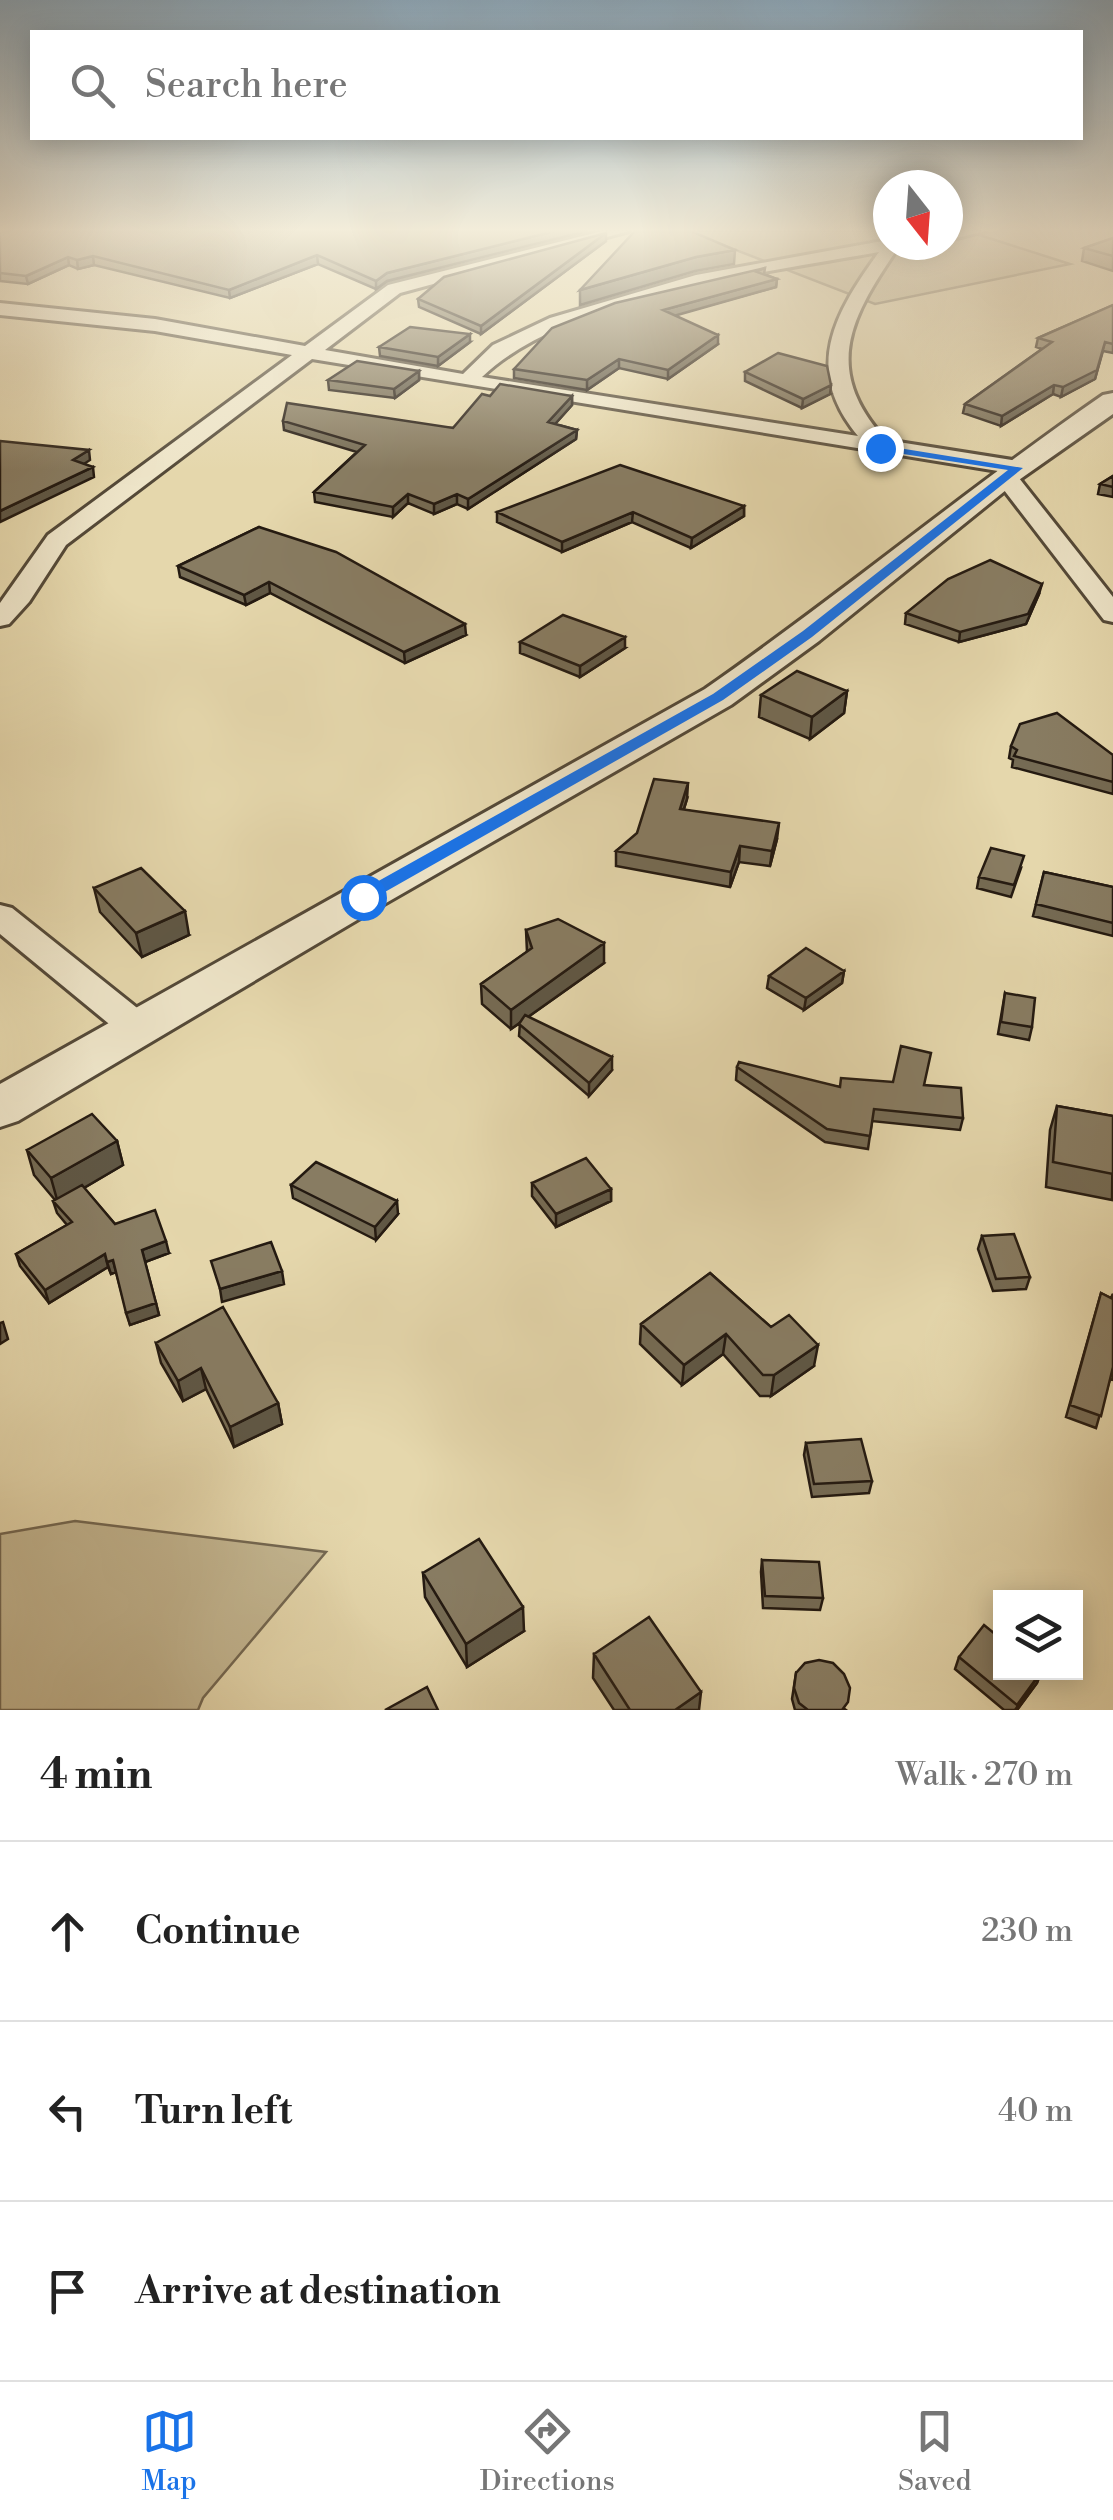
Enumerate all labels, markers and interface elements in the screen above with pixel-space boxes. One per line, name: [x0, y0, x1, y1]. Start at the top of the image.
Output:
search box: [30, 30, 1083, 140]
icon: search: [65, 58, 120, 113]
text: Search here: [145, 62, 348, 109]
north arrow: [873, 170, 963, 260]
route end: [858, 426, 904, 472]
route start: [341, 875, 387, 921]
map controls: [993, 1590, 1083, 1680]
button: layers: [993, 1590, 1083, 1680]
text: 4 min: [40, 1749, 152, 1802]
text: Walk · 270 m: [896, 1755, 1073, 1795]
icon: ahead: [40, 1904, 95, 1959]
text: Continue: [135, 1908, 300, 1955]
text: 230 m: [981, 1911, 1073, 1951]
icon: left: [40, 2084, 95, 2139]
text: Turn left: [135, 2088, 292, 2135]
text: 40 m: [998, 2091, 1073, 2131]
icon: arrive: [40, 2264, 95, 2319]
text: Arrive at destination: [135, 2268, 501, 2315]
tab: Map: [142, 2404, 197, 2499]
tab: Directions: [480, 2404, 615, 2499]
tab: Saved: [898, 2404, 971, 2499]

